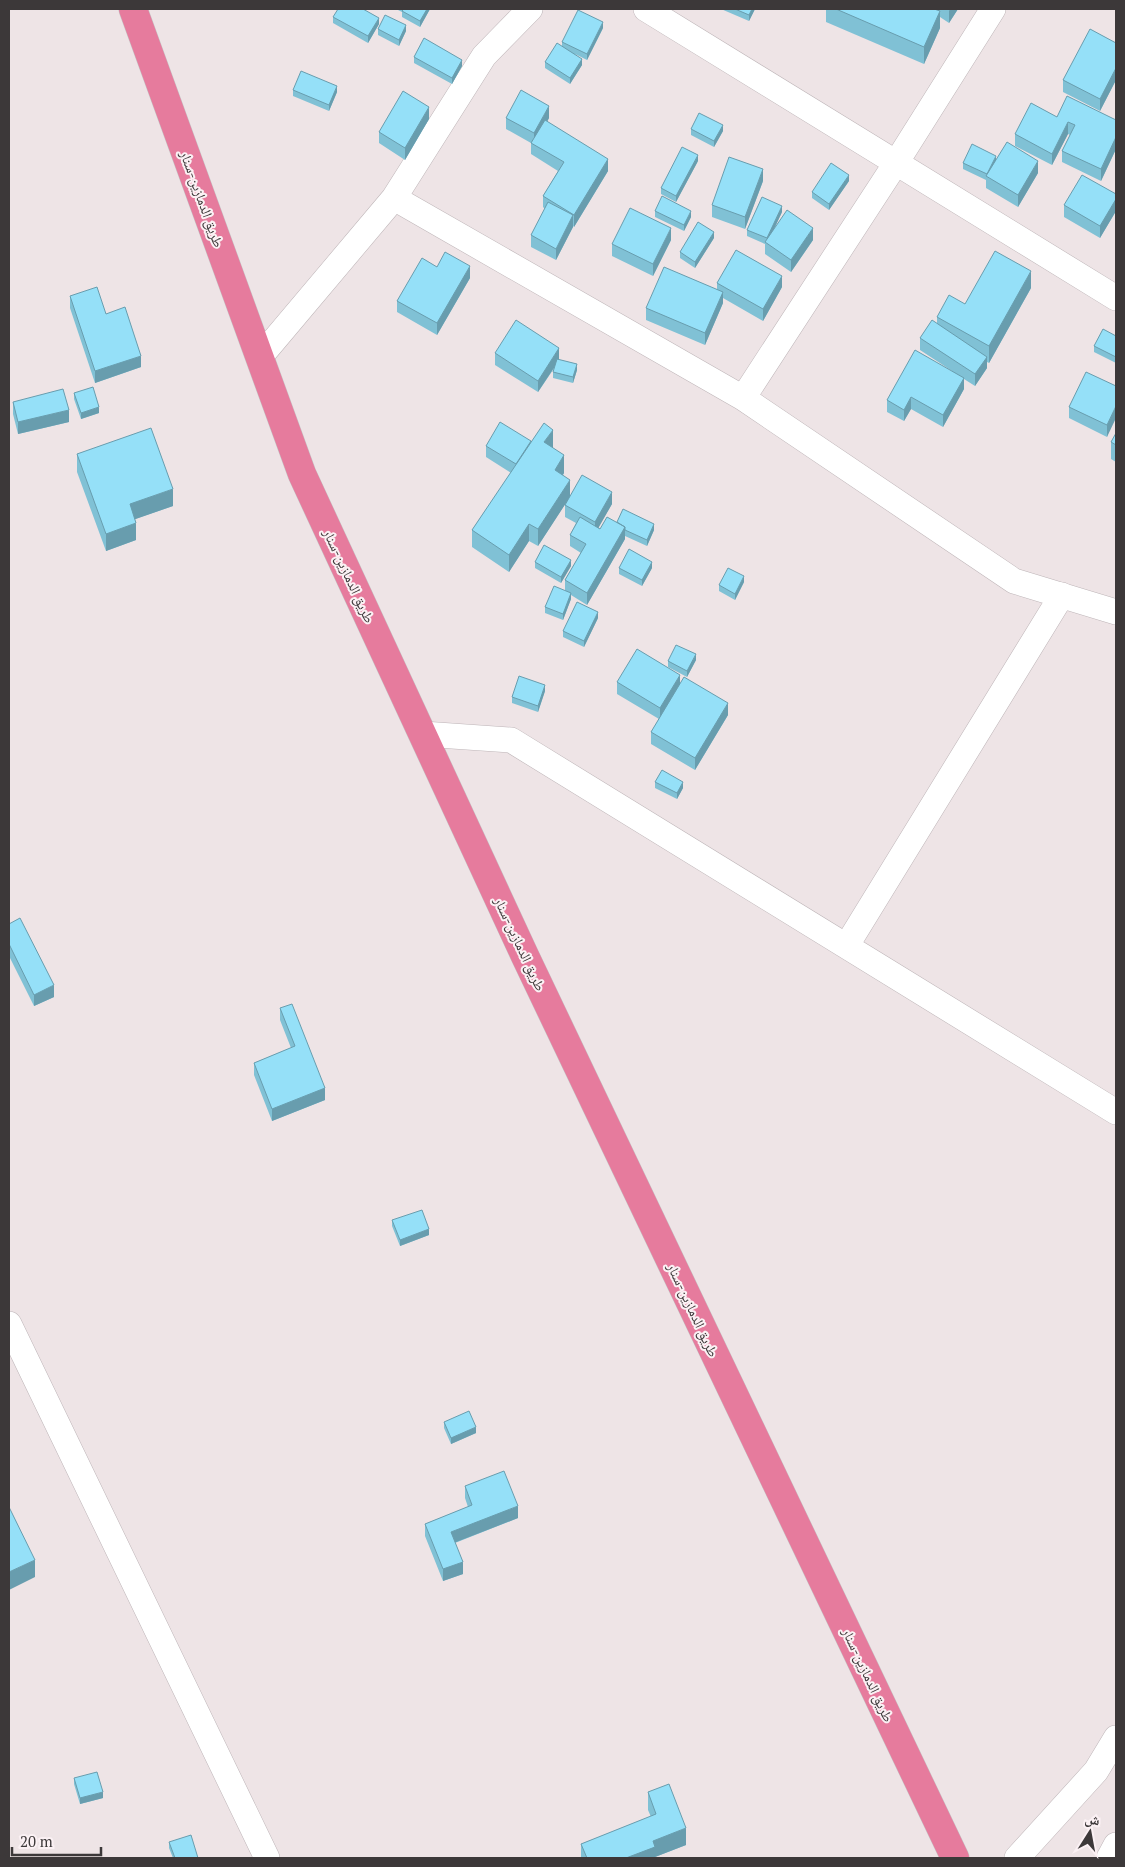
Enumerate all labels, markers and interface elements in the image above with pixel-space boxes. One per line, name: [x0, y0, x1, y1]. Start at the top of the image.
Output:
street label: طريق الدمازين-سنار: [175, 147, 229, 250]
street label: طريق الدمازين-سنار: [318, 525, 380, 626]
street label: طريق الدمازين-سنار: [489, 893, 551, 994]
street label: طريق الدمازين-سنار: [662, 1259, 724, 1360]
street label: طريق الدمازين-سنار: [837, 1624, 899, 1725]
north arrow: [1065, 1807, 1115, 1857]
text: ش: [1083, 1808, 1102, 1830]
scale bar: [12, 1824, 101, 1856]
text: 20 m: [20, 1831, 53, 1851]

